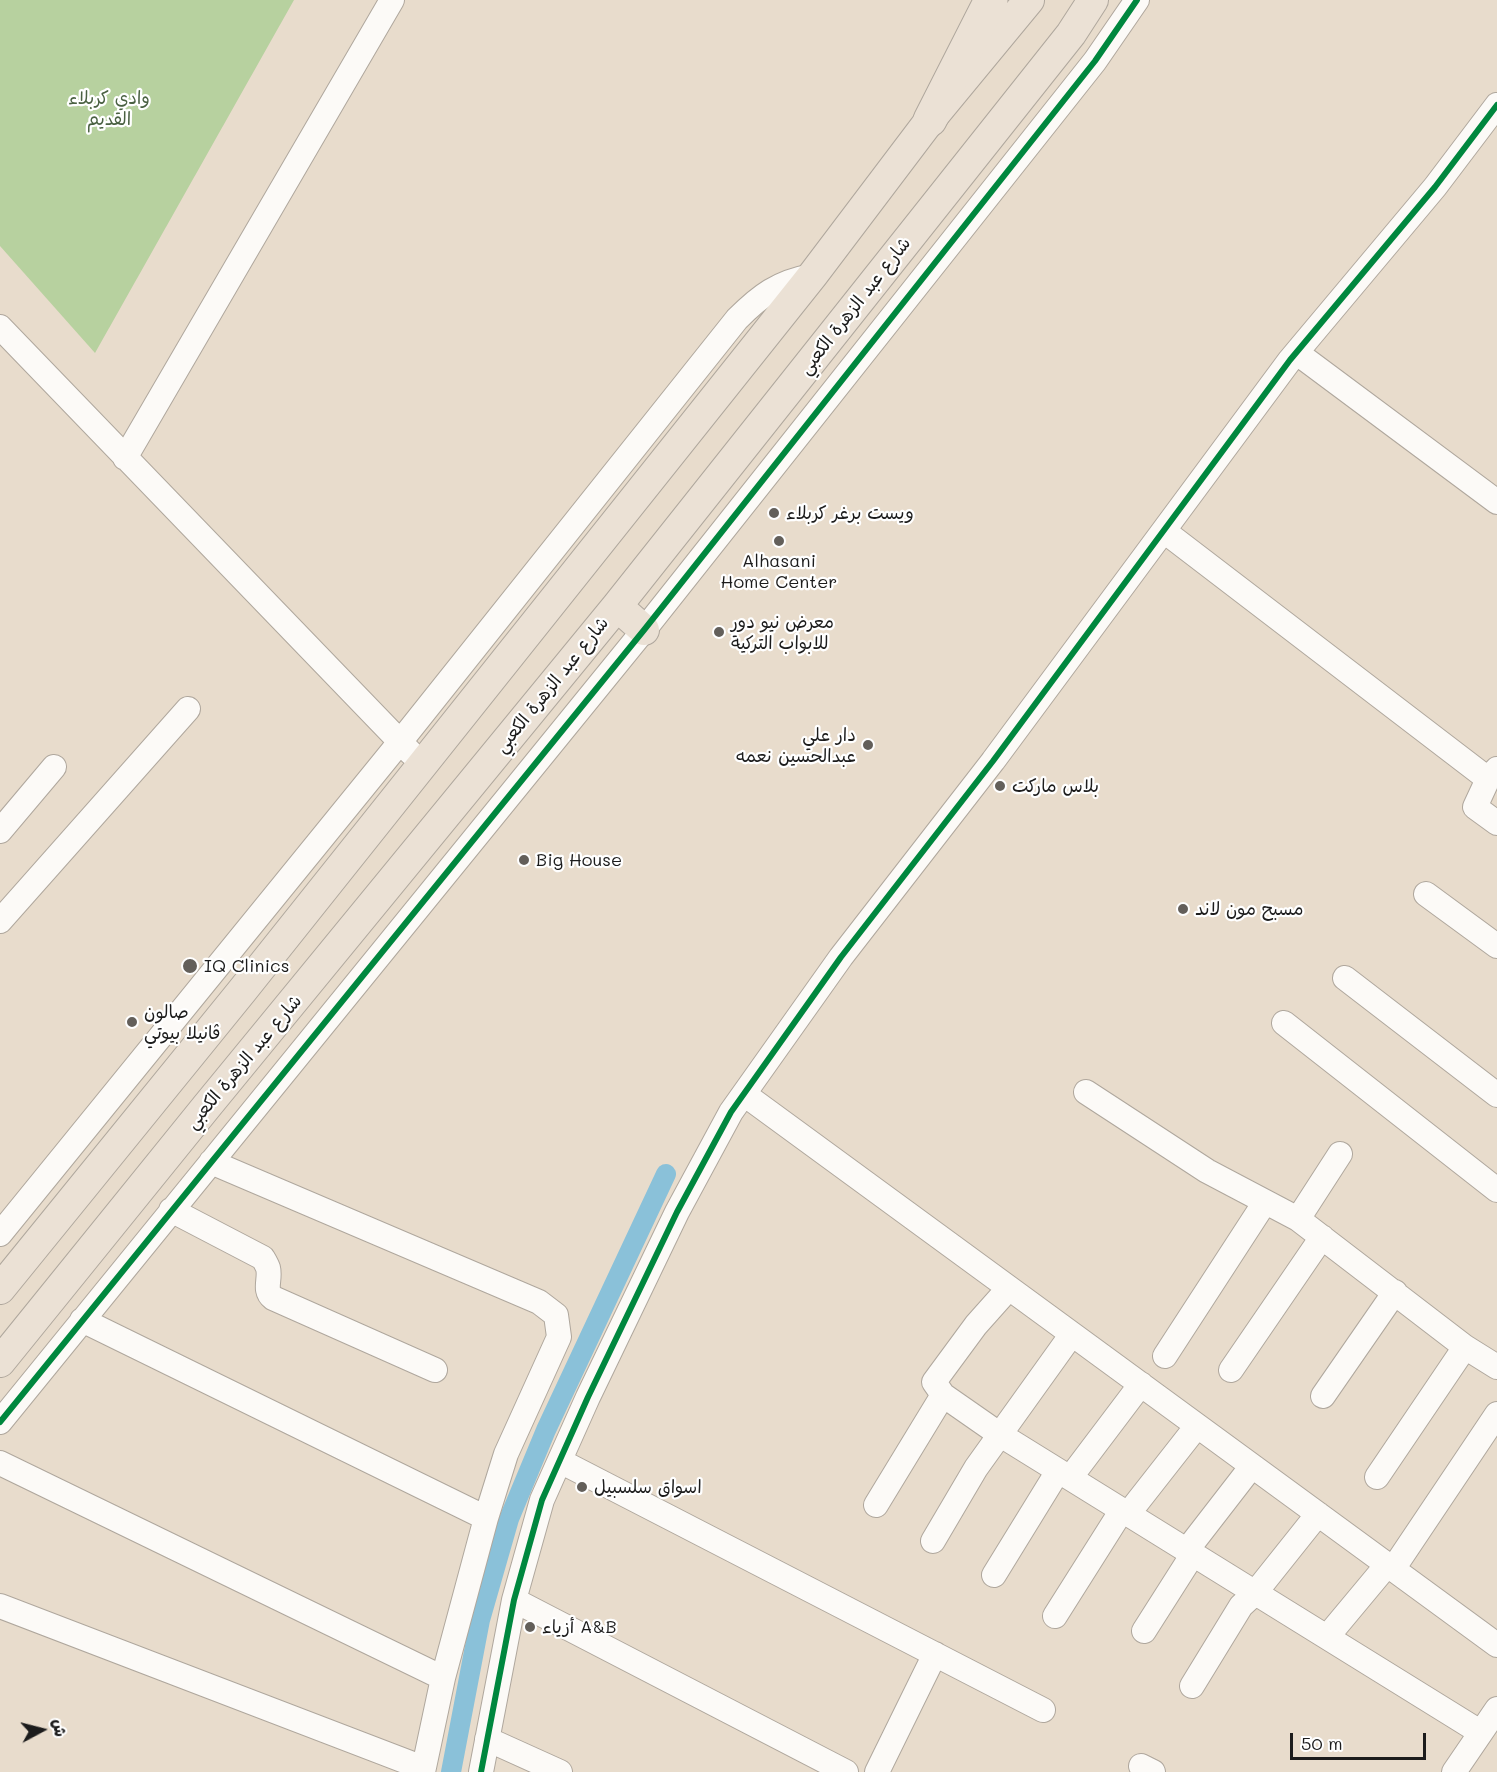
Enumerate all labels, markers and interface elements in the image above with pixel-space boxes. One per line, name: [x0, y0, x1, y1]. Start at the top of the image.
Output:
park label: وادي كربلاء القديم: [68, 87, 150, 130]
street label: شارع عبد الزهرة الكعبي: [795, 233, 915, 379]
place label: ويست برغر كربلاء: [786, 502, 914, 524]
marker: ويست برغر كربلاء: [767, 506, 781, 520]
marker: Alhasani Home Center: [772, 534, 786, 548]
place label: Alhasani Home Center: [721, 550, 837, 592]
place label: معرض نيو دور للابواب التركية: [731, 611, 834, 654]
street label: شارع عبد الزهرة الكعبي: [491, 613, 613, 757]
marker: معرض نيو دور للابواب التركية: [712, 625, 726, 639]
place label: دار علي عبدالحسين نعمه: [736, 724, 856, 766]
marker: دار علي عبدالحسين نعمه: [861, 738, 875, 752]
place label: بلاس ماركت: [1012, 775, 1099, 797]
marker: بلاس ماركت: [993, 779, 1007, 793]
place label: Big House: [536, 849, 622, 871]
marker: Big House: [517, 853, 531, 867]
place label: مسبح مون لاند: [1195, 898, 1304, 920]
marker: مسبح مون لاند: [1176, 902, 1190, 916]
place label: IQ Clinics: [204, 955, 289, 977]
marker: IQ Clinics: [181, 957, 199, 975]
street label: شارع عبد الزهرة الكعبي: [182, 990, 306, 1134]
place label: صالون ڤانيلا بيوتي: [144, 1001, 220, 1044]
marker: صالون ڤانيلا بيوتي: [125, 1015, 139, 1029]
place label: اسواق سلسبيل: [594, 1476, 702, 1498]
marker: اسواق سلسبيل: [575, 1480, 589, 1494]
place label: أزياء A&B: [542, 1616, 617, 1638]
marker: أزياء A&B: [523, 1620, 537, 1634]
north arrow: [12, 1700, 72, 1760]
text: ش: [49, 1718, 72, 1738]
scale bar: [1293, 1721, 1430, 1759]
text: 50 m: [1301, 1731, 1343, 1755]

